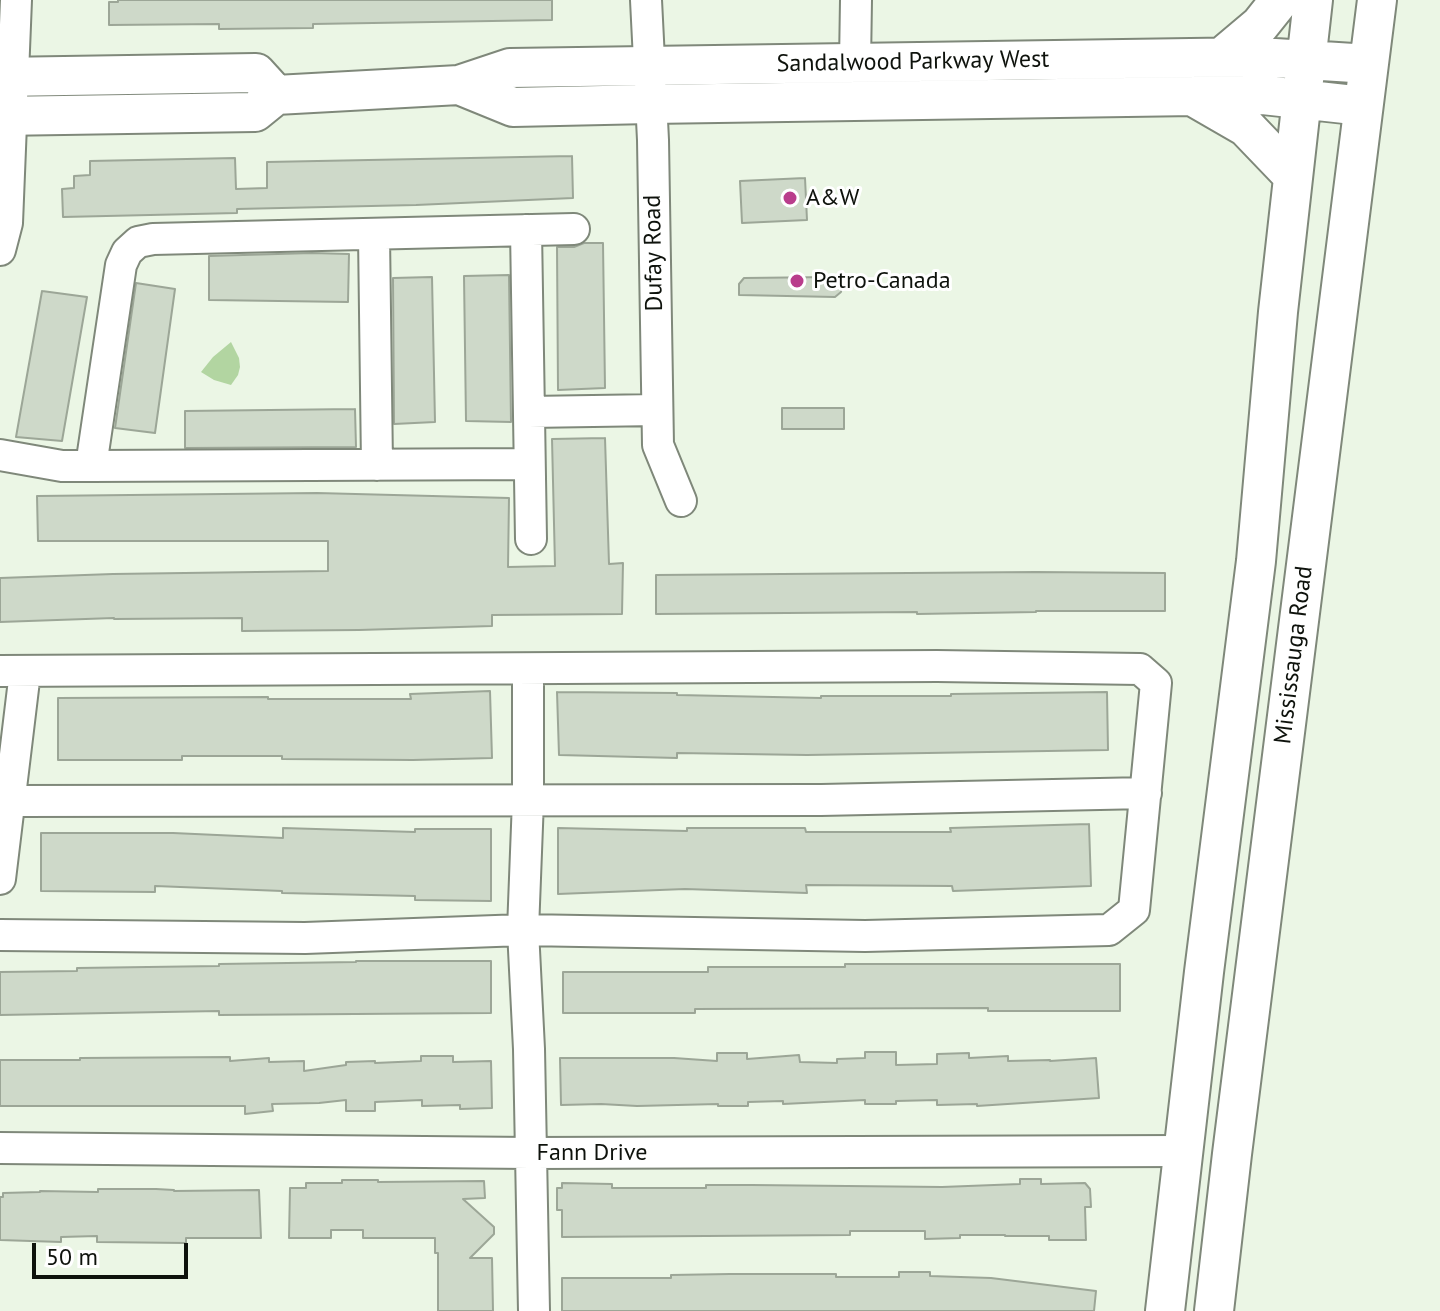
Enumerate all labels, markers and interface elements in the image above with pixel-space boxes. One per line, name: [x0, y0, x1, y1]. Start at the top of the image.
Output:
street label: Sandalwood Parkway West: [776, 45, 1050, 79]
place label: A&W: [806, 184, 859, 212]
marker: A&W: [781, 189, 799, 207]
street label: Dufay Road: [639, 194, 669, 312]
place label: Petro-Canada: [813, 267, 951, 295]
marker: Petro-Canada: [788, 272, 806, 290]
street label: Mississauga Road: [1269, 564, 1319, 746]
street label: Fann Drive: [537, 1139, 647, 1167]
scale bar: [36, 1227, 192, 1277]
text: 50 m: [46, 1241, 98, 1272]

